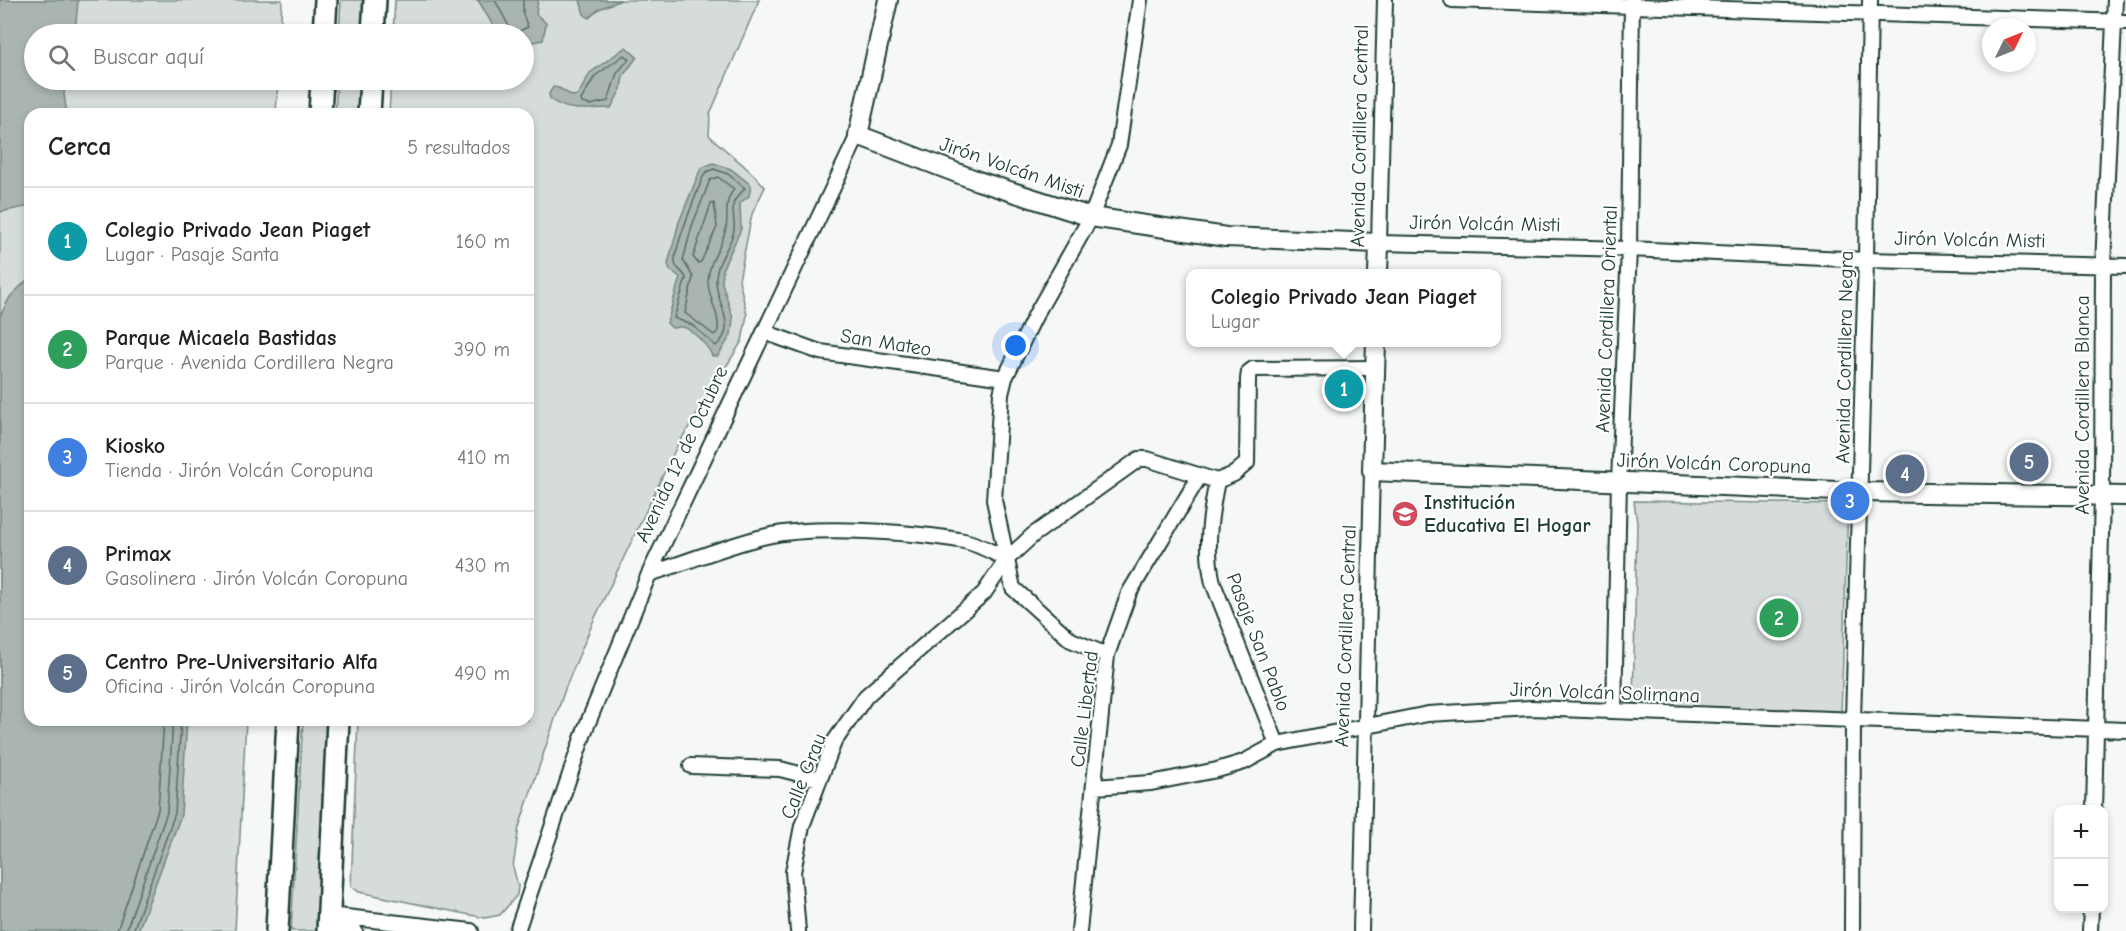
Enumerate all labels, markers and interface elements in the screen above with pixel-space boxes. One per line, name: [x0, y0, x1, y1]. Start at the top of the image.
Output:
north arrow: [1982, 18, 2036, 72]
search box: [24, 24, 534, 90]
street label: Avenida Cordillera Central: [1346, 24, 1373, 248]
icon: search: [45, 41, 78, 74]
text: Buscar aquí: [93, 44, 204, 70]
text: Cerca: [48, 132, 112, 162]
street label: Jirón Volcán Misti: [937, 132, 1087, 203]
text: 5 resultados: [407, 136, 510, 159]
street label: Avenida Cordillera Oriental: [1591, 205, 1622, 433]
street label: Jirón Volcán Misti: [1409, 211, 1561, 236]
text: Colegio Privado Jean Piaget: [105, 217, 370, 243]
street label: Jirón Volcán Misti: [1894, 227, 2046, 252]
text: 1: [64, 230, 71, 253]
text: 160 m: [456, 230, 510, 253]
text: Lugar · Pasaje Santa: [105, 243, 279, 266]
street label: Avenida Cordillera Negra: [1831, 250, 1858, 464]
popup: [1186, 269, 1501, 347]
text: Colegio Privado Jean Piaget: [1211, 284, 1476, 310]
street label: Avenida Cordillera Blanca: [2071, 295, 2094, 515]
text: Lugar: [1211, 310, 1260, 333]
street label: San Mateo: [839, 324, 933, 361]
text: Parque Micaela Bastidas: [105, 325, 336, 351]
your location: [1001, 331, 1030, 360]
text: 2: [63, 338, 72, 361]
text: 390 m: [454, 338, 510, 361]
text: Parque · Avenida Cordillera Negra: [105, 351, 394, 374]
street label: Avenida 12 de Octubre: [630, 362, 732, 546]
pin: 1: [1324, 366, 1364, 412]
text: Kiosko: [105, 433, 165, 459]
pin: 5: [2010, 440, 2048, 484]
text: 3: [63, 446, 72, 469]
text: 410 m: [457, 446, 510, 469]
street label: Jirón Volcán Coropuna: [1616, 449, 1812, 478]
pin: 4: [1886, 452, 1924, 496]
text: Tienda · Jirón Volcán Coropuna: [105, 459, 374, 482]
pin: 3: [1830, 478, 1870, 524]
place label: Institución Educativa El Hogar: [1424, 491, 1591, 537]
school or university icon: Institución Educativa El Hogar: [1390, 499, 1420, 529]
street label: Avenida Cordillera Central: [1330, 524, 1361, 748]
text: Primax: [105, 541, 171, 567]
text: 4: [63, 554, 72, 577]
text: 430 m: [455, 554, 510, 577]
text: Gasolinera · Jirón Volcán Coropuna: [105, 567, 408, 590]
street label: Pasaje San Pablo: [1222, 570, 1295, 715]
pin: 2: [1760, 596, 1798, 640]
text: Centro Pre-Universitario Alfa: [105, 649, 378, 675]
street label: Calle Libertad: [1066, 649, 1103, 769]
text: 5: [62, 662, 73, 685]
text: 490 m: [454, 662, 510, 685]
text: Oficina · Jirón Volcán Coropuna: [105, 675, 375, 698]
street label: Jirón Volcán Solimana: [1509, 678, 1700, 707]
street label: Calle Grau: [776, 730, 831, 822]
map controls: [2054, 805, 2108, 913]
button: +: [2054, 805, 2108, 859]
button: −: [2054, 859, 2108, 913]

